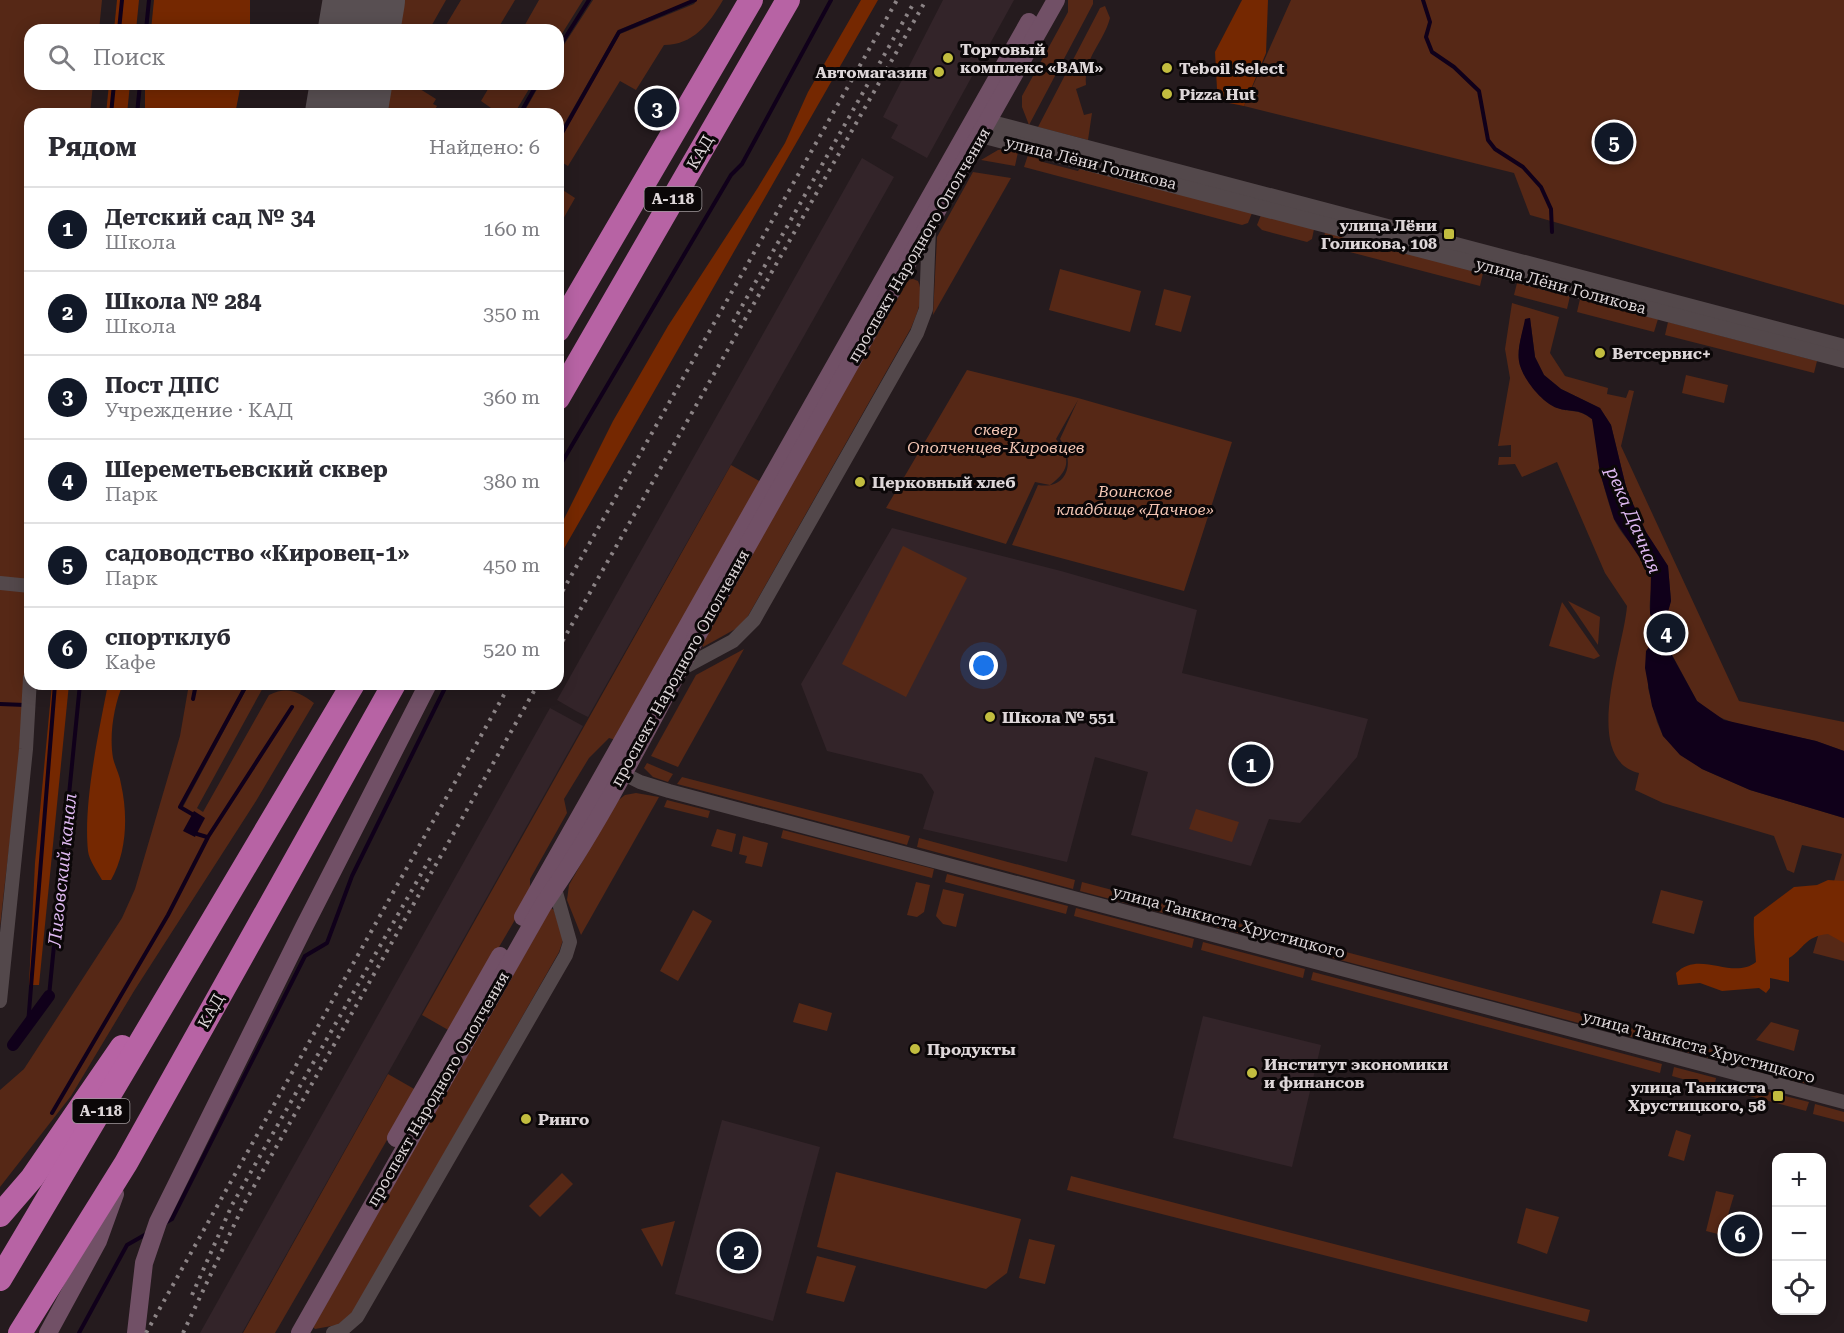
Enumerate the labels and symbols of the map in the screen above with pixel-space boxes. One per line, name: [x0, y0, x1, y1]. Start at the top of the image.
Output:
place label: Торговый комплекс «ВАМ»: [960, 40, 1104, 77]
marker: Торговый комплекс «ВАМ»: [941, 51, 955, 65]
place label: Teboil Select: [1179, 59, 1285, 78]
marker: Teboil Select: [1160, 61, 1174, 75]
place label: Автомагазин: [815, 63, 927, 82]
marker: Автомагазин: [932, 65, 946, 79]
place label: Pizza Hut: [1179, 85, 1256, 104]
pin: 3: [638, 86, 676, 130]
marker: Pizza Hut: [1160, 87, 1174, 101]
pin: 5: [1594, 120, 1634, 164]
street label: проспект Народного Ополчения: [844, 124, 994, 366]
street label: КАД: [683, 131, 717, 172]
street label: улица Лёни Голикова: [1004, 133, 1179, 194]
road number: А-118: [644, 187, 702, 211]
place label: улица Лёни Голикова, 108: [1321, 216, 1437, 253]
marker: улица Лёни Голикова, 108: [1442, 227, 1456, 241]
street label: улица Лёни Голикова: [1474, 254, 1649, 318]
place label: Ветсервис+: [1612, 344, 1711, 363]
marker: Ветсервис+: [1593, 346, 1607, 360]
park label: сквер Ополченцев-Кировцев: [907, 420, 1085, 457]
water label: река Дачная: [1601, 462, 1666, 576]
place label: Церковный хлеб: [872, 473, 1016, 492]
marker: Церковный хлеб: [853, 475, 867, 489]
park label: Воинское кладбище «Дачное»: [1056, 482, 1214, 519]
street label: проспект Народного Ополчения: [607, 546, 753, 790]
pin: 4: [1646, 610, 1686, 656]
your location: [969, 651, 998, 680]
place label: Школа № 551: [1002, 708, 1116, 727]
marker: Школа № 551: [983, 710, 997, 724]
pin: 1: [1232, 742, 1270, 786]
water label: Лиговский канал: [43, 792, 81, 949]
street label: улица Танкиста Хрустицкого: [1111, 882, 1348, 962]
street label: проспект Народного Ополчения: [363, 968, 513, 1210]
street label: КАД: [194, 990, 228, 1031]
street label: улица Танкиста Хрустицкого: [1581, 1007, 1818, 1087]
place label: Продукты: [927, 1040, 1016, 1059]
marker: Продукты: [908, 1042, 922, 1056]
place label: Институт экономики и финансов: [1264, 1055, 1448, 1092]
marker: Институт экономики и финансов: [1245, 1066, 1259, 1080]
place label: улица Танкиста Хрустицкого, 58: [1628, 1078, 1767, 1115]
marker: улица Танкиста Хрустицкого, 58: [1771, 1089, 1785, 1103]
road number: А-118: [72, 1099, 130, 1123]
place label: Ринго: [538, 1110, 589, 1129]
marker: Ринго: [519, 1112, 533, 1126]
pin: 6: [1720, 1212, 1760, 1256]
pin: 2: [720, 1228, 758, 1274]

